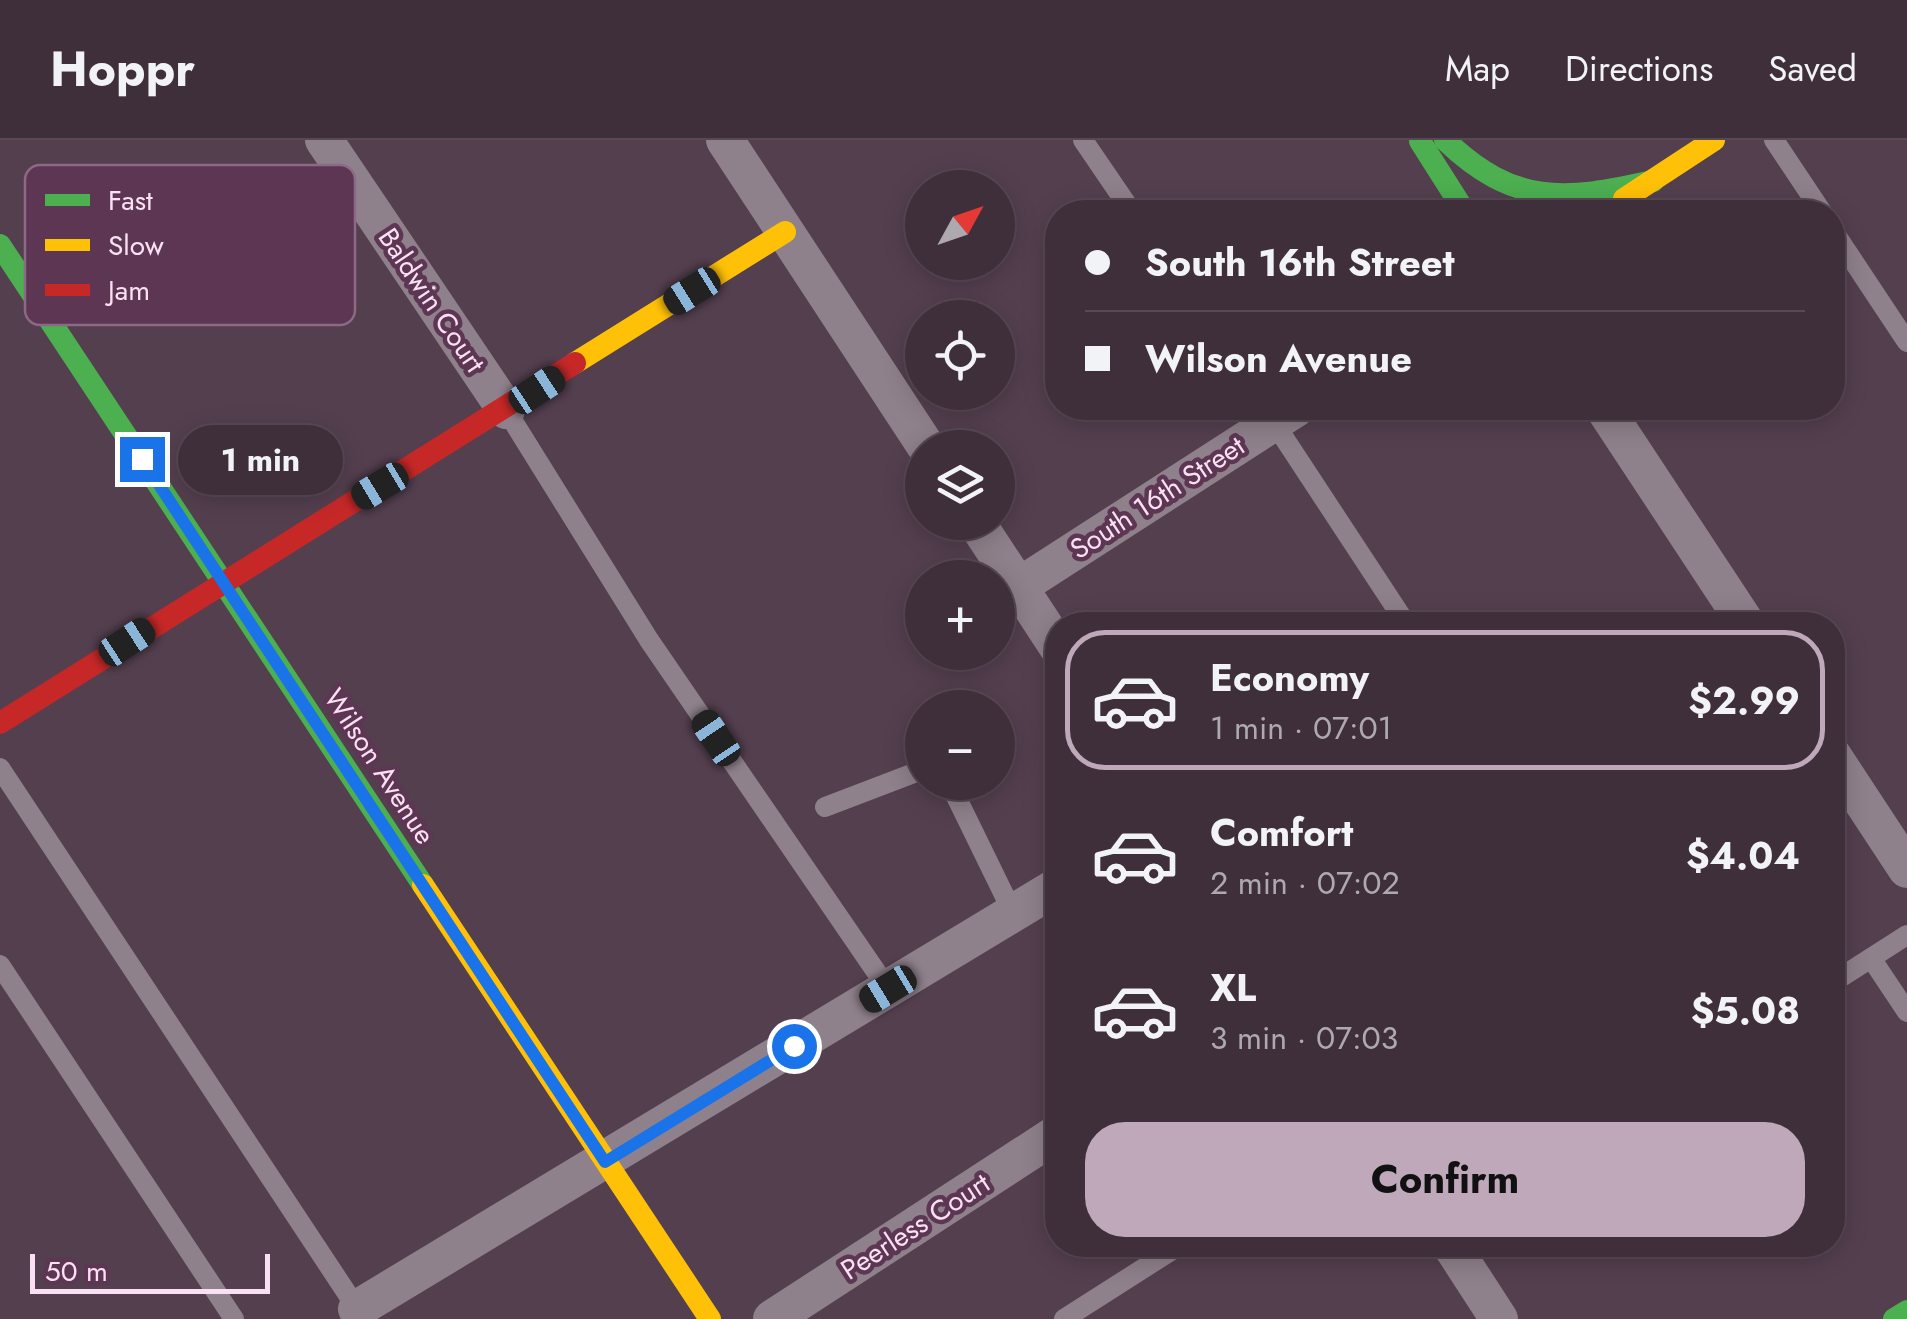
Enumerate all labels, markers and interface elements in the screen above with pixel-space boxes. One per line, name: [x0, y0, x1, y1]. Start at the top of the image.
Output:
text: Hoppr: [50, 35, 195, 104]
text: Map: [1445, 44, 1510, 94]
text: Directions: [1565, 44, 1713, 94]
text: Saved: [1768, 44, 1857, 94]
legend: [25, 165, 355, 325]
north arrow: [905, 170, 1015, 280]
map controls: [905, 170, 1015, 800]
text: Fast: [108, 180, 153, 221]
street label: Baldwin Court: [368, 220, 495, 381]
text: Slow: [108, 225, 164, 266]
text: South 16th Street: [1145, 235, 1455, 290]
car: [659, 262, 725, 320]
text: Jam: [104, 270, 150, 311]
button: locate: [905, 300, 1015, 410]
text: Wilson Avenue: [1145, 331, 1412, 386]
car: [504, 361, 570, 419]
callout: 1 min: [177, 424, 342, 494]
street label: South 16th Street: [1062, 425, 1253, 569]
button: layers: [905, 430, 1015, 540]
route end: [120, 437, 165, 482]
text: 1 min: [221, 437, 300, 483]
car: [347, 458, 413, 514]
button: +: [905, 560, 1015, 670]
car: [94, 613, 160, 671]
text: Economy: [1210, 650, 1369, 705]
icon: car: [1090, 655, 1180, 745]
text: $2.99: [1688, 673, 1800, 728]
street label: Wilson Avenue: [314, 680, 445, 852]
button: −: [905, 690, 1015, 800]
car: [687, 705, 745, 771]
text: 1 min · 07:01: [1210, 705, 1392, 751]
text: Comfort: [1210, 805, 1353, 860]
icon: car: [1090, 810, 1180, 900]
text: $4.04: [1686, 828, 1800, 883]
text: 2 min · 07:02: [1210, 860, 1400, 906]
text: XL: [1210, 960, 1256, 1015]
car: [855, 961, 921, 1017]
icon: car: [1090, 965, 1180, 1055]
text: $5.08: [1691, 983, 1800, 1038]
text: 3 min · 07:03: [1210, 1015, 1398, 1061]
route start: [772, 1024, 817, 1069]
button: Confirm: [1085, 1122, 1805, 1237]
street label: Peerless Court: [833, 1163, 998, 1290]
scale bar: [30, 1249, 270, 1294]
text: 50 m: [45, 1251, 108, 1292]

